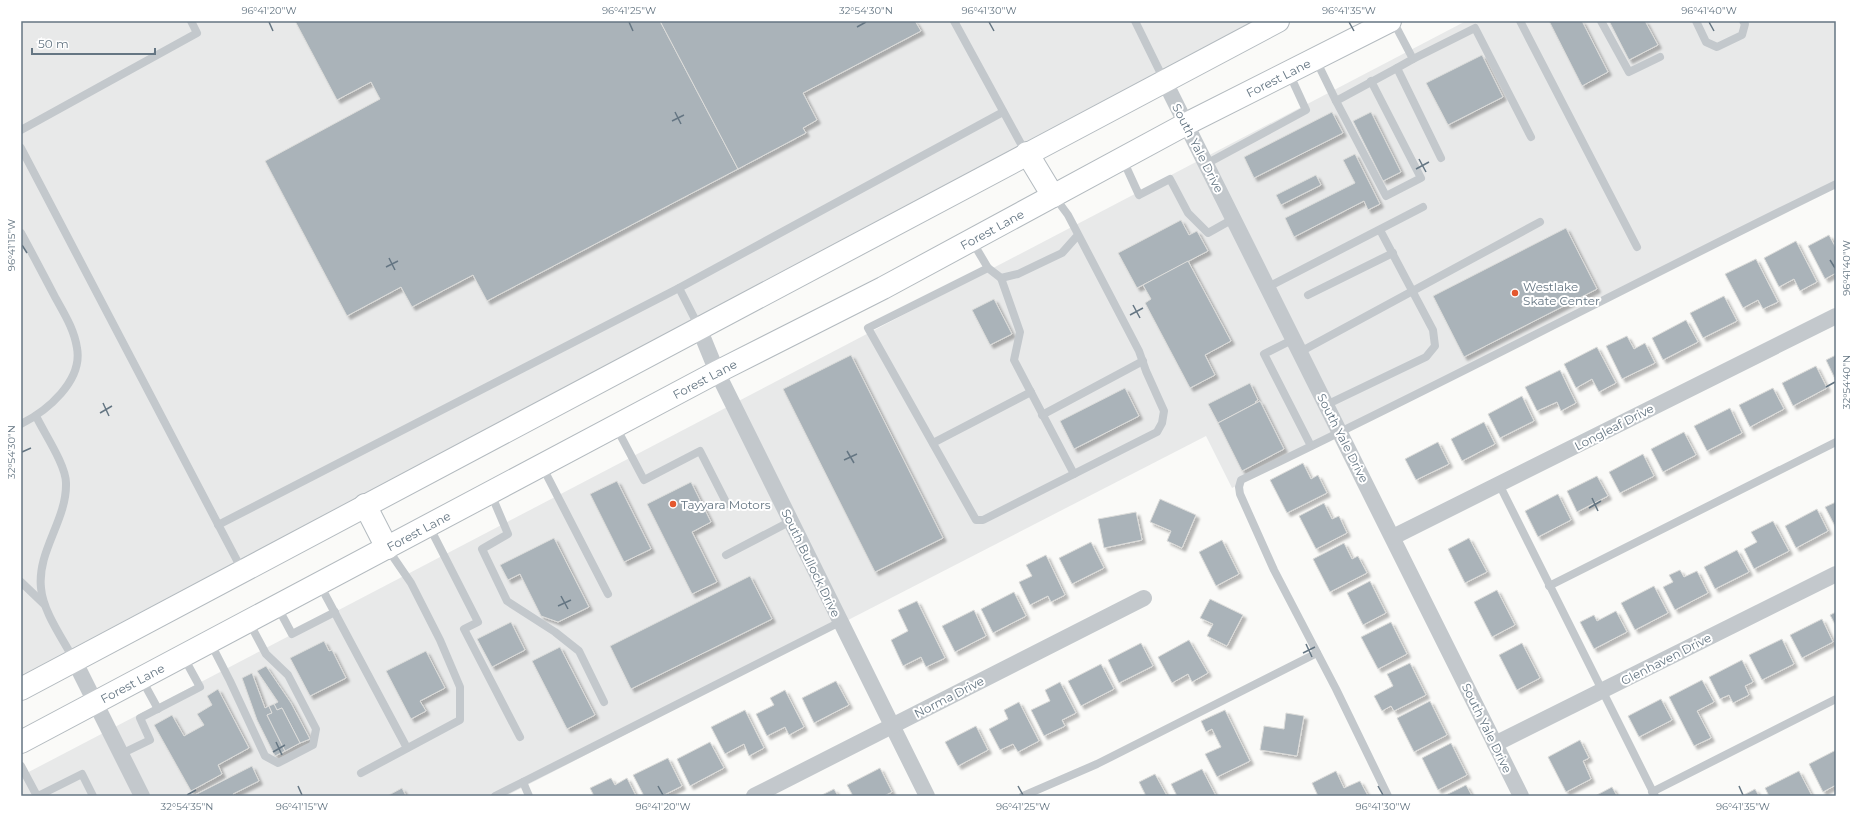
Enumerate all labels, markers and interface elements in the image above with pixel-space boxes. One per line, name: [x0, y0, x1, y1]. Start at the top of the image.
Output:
text: 96°41'20"W: [241, 4, 297, 17]
text: 96°41'25"W: [602, 4, 656, 17]
text: 32°54'30"N: [839, 4, 893, 17]
text: 96°41'30"W: [961, 4, 1017, 17]
text: 96°41'35"W: [1322, 4, 1376, 17]
text: 96°41'40"W: [1681, 4, 1737, 17]
scale bar: [32, 30, 155, 56]
text: 50 m: [38, 36, 69, 51]
street label: Forest Lane: [1243, 55, 1313, 100]
street label: South Yale Drive: [1169, 101, 1227, 195]
street label: Forest Lane: [957, 206, 1026, 252]
text: 96°41'15"W: [5, 219, 18, 271]
text: 96°41'40"W: [1840, 240, 1853, 296]
place label: Westlake Skate Center: [1523, 279, 1600, 308]
marker: Westlake Skate Center: [1510, 288, 1520, 298]
text: 32°54'40"N: [1840, 355, 1853, 409]
street label: Forest Lane: [670, 356, 739, 402]
street label: South Yale Drive: [1314, 391, 1372, 485]
street label: Longleaf Drive: [1572, 401, 1656, 453]
text: 32°54'30"N: [5, 425, 18, 479]
place label: Tayyara Motors: [681, 497, 771, 512]
marker: Tayyara Motors: [668, 499, 678, 509]
street label: South Bullock Drive: [778, 506, 844, 620]
street label: Forest Lane: [384, 508, 453, 554]
street label: Glenhaven Drive: [1618, 630, 1714, 688]
street label: Forest Lane: [98, 660, 167, 706]
street label: Norma Drive: [912, 673, 986, 721]
street label: South Yale Drive: [1459, 681, 1515, 775]
text: 32°54'35"N: [161, 800, 213, 813]
text: 96°41'15"W: [276, 800, 328, 813]
text: 96°41'20"W: [635, 800, 691, 813]
text: 96°41'25"W: [996, 800, 1050, 813]
text: 96°41'30"W: [1355, 800, 1411, 813]
text: 96°41'35"W: [1716, 800, 1770, 813]

